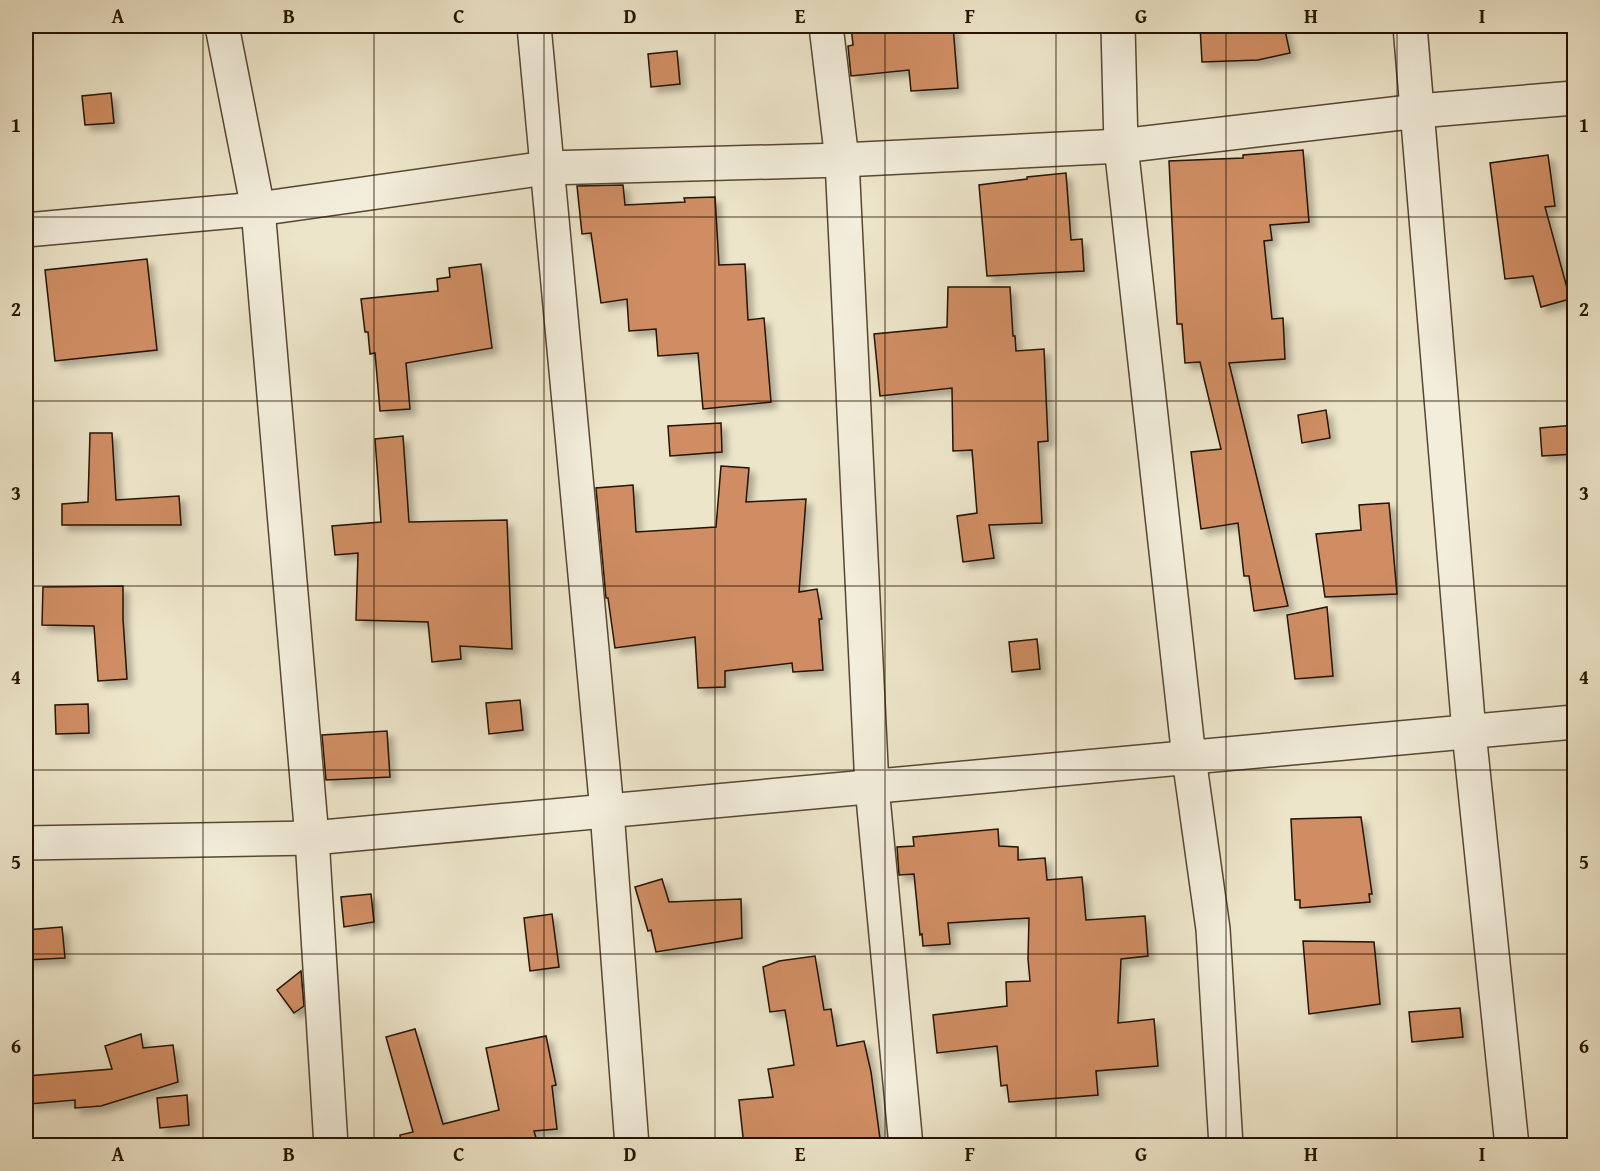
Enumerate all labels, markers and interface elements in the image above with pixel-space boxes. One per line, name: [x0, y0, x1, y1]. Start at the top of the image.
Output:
text: A: [112, 1, 125, 30]
text: B: [283, 1, 295, 30]
text: C: [453, 1, 465, 30]
text: D: [623, 1, 637, 30]
text: E: [795, 1, 806, 30]
text: F: [965, 1, 975, 30]
text: G: [1135, 1, 1147, 30]
text: H: [1304, 1, 1318, 30]
text: I: [1479, 1, 1485, 30]
text: 1: [11, 110, 21, 139]
text: 1: [1579, 110, 1589, 139]
text: 2: [11, 294, 21, 323]
text: 2: [1579, 294, 1589, 323]
text: 3: [11, 478, 21, 507]
text: 3: [1579, 478, 1589, 507]
text: 4: [11, 662, 21, 691]
text: 4: [1579, 662, 1589, 691]
text: 5: [11, 847, 21, 876]
text: 5: [1579, 847, 1589, 876]
text: 6: [11, 1031, 21, 1060]
text: 6: [1579, 1031, 1589, 1060]
text: A: [112, 1139, 125, 1168]
text: B: [283, 1139, 295, 1168]
text: C: [453, 1139, 465, 1168]
text: D: [623, 1139, 637, 1168]
text: E: [795, 1139, 806, 1168]
text: F: [965, 1139, 975, 1168]
text: G: [1135, 1139, 1147, 1168]
text: H: [1304, 1139, 1318, 1168]
text: I: [1479, 1139, 1485, 1168]

